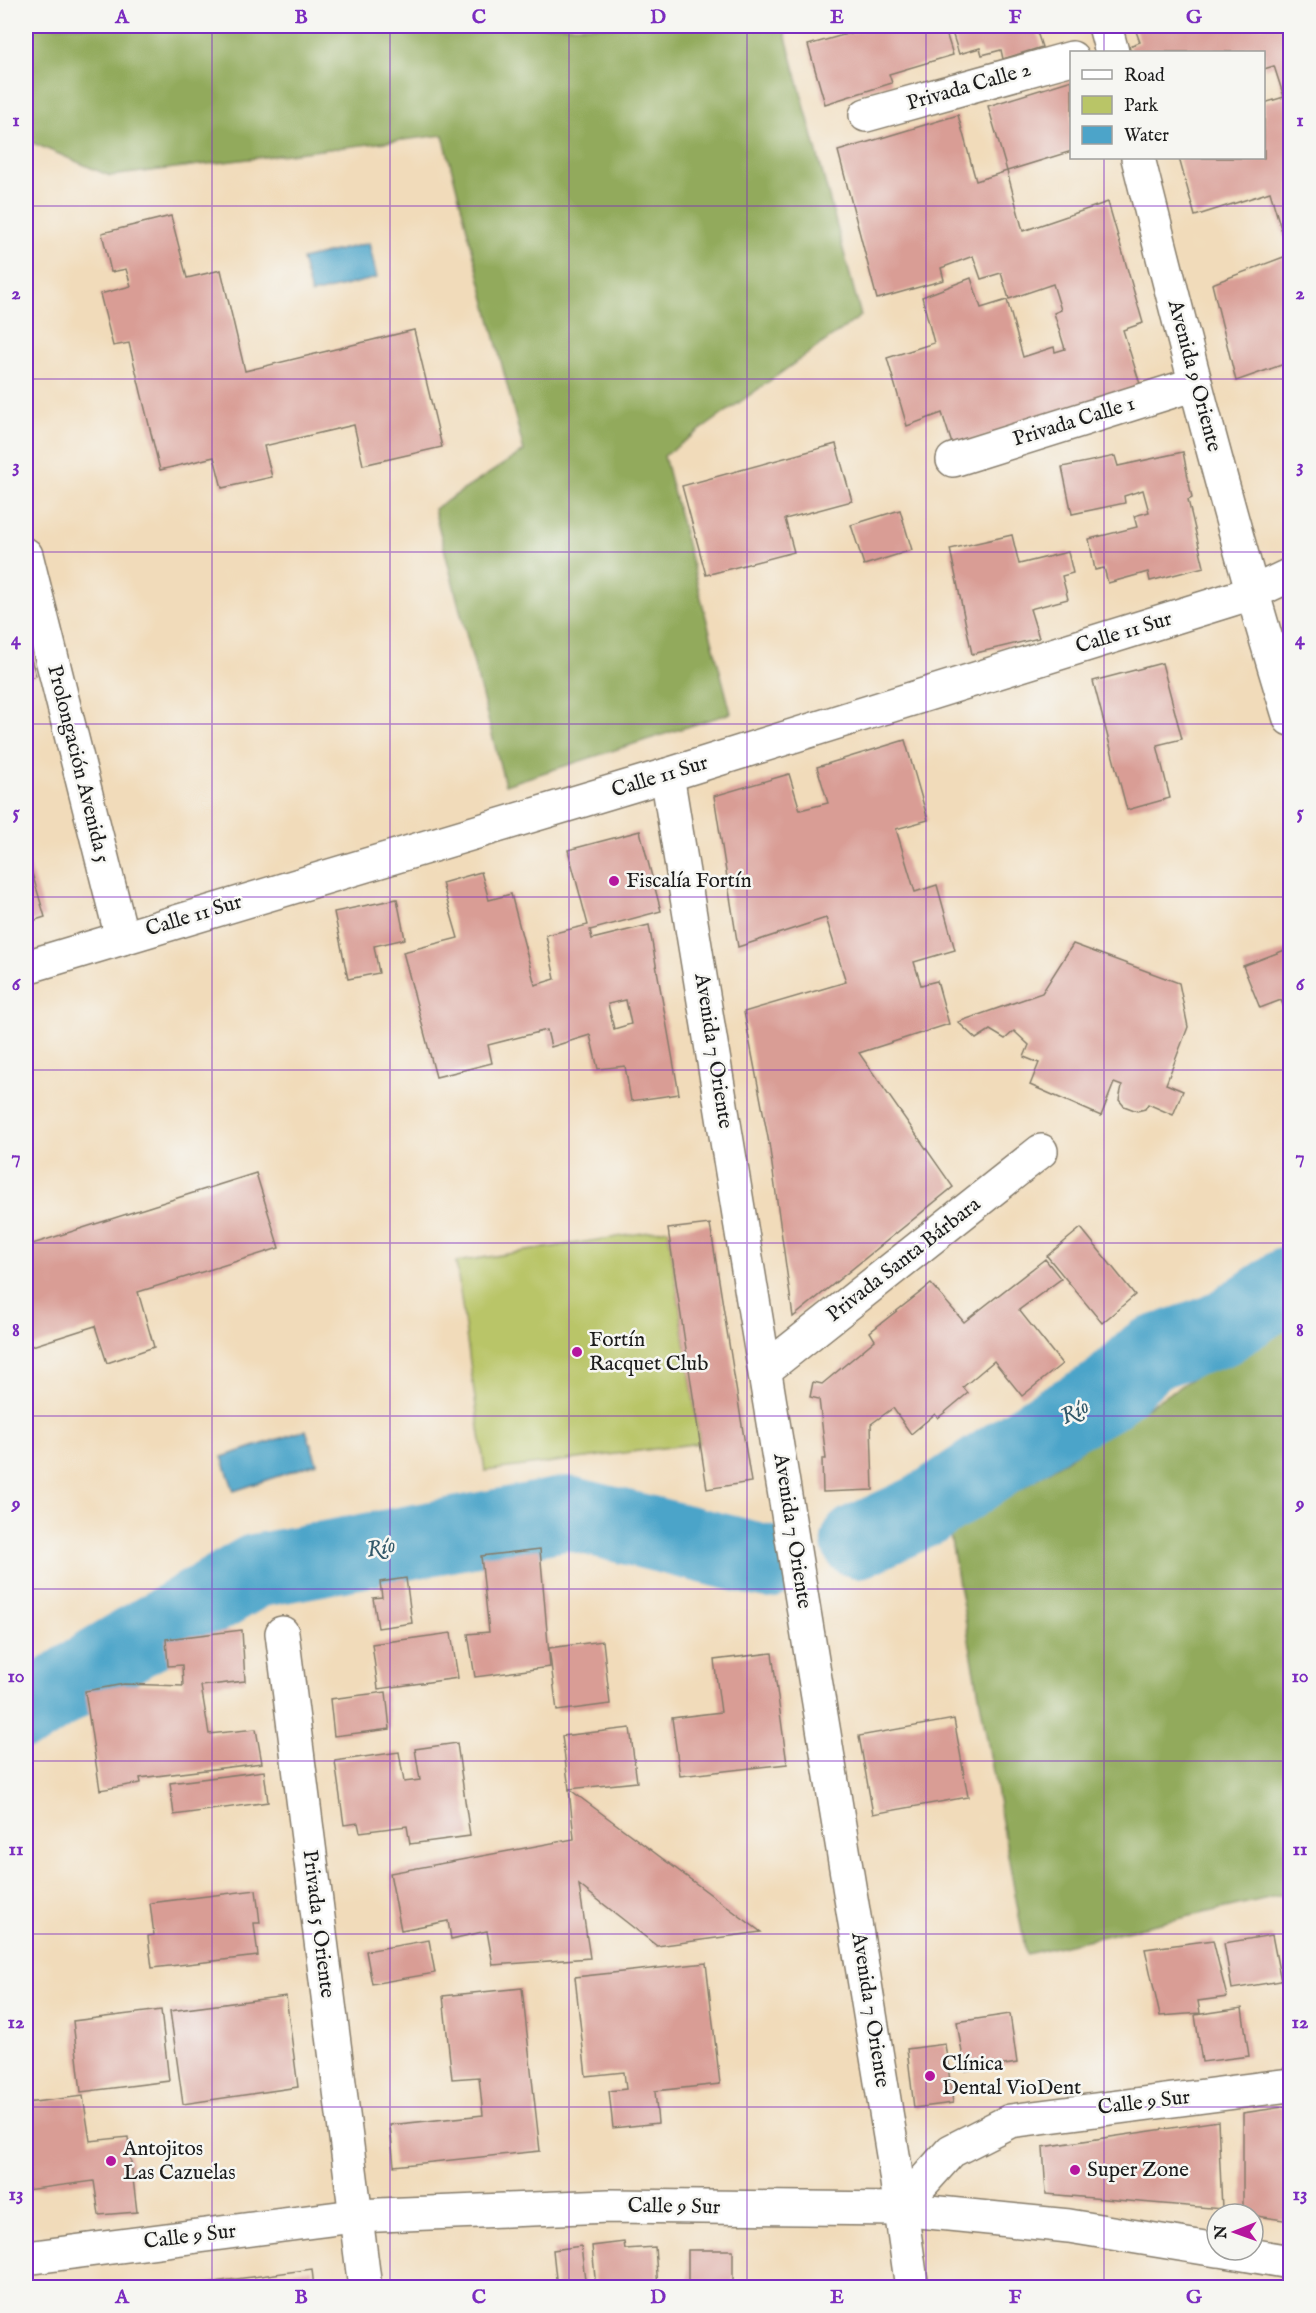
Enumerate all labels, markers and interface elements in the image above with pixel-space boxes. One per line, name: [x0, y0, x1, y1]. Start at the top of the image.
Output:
text: A: [114, 5, 130, 30]
text: B: [294, 5, 308, 30]
text: C: [472, 5, 486, 30]
text: D: [650, 5, 666, 30]
text: E: [830, 5, 844, 30]
text: F: [1009, 5, 1022, 30]
text: G: [1186, 5, 1203, 30]
legend: [1070, 51, 1265, 159]
street label: Privada Calle 2: [904, 56, 1034, 118]
text: Road: [1124, 65, 1165, 88]
text: Park: [1124, 95, 1159, 118]
text: 1: [12, 108, 20, 133]
text: 1: [1296, 108, 1304, 133]
text: Water: [1124, 125, 1169, 148]
text: 2: [11, 281, 21, 306]
text: 2: [1295, 281, 1305, 306]
street label: Avenida 9 Oriente: [1160, 296, 1227, 455]
street label: Privada Calle 1: [1010, 391, 1138, 453]
text: 3: [12, 454, 20, 479]
text: 3: [1296, 454, 1304, 479]
street label: Calle 11 Sur: [1073, 605, 1176, 660]
text: 4: [11, 627, 22, 652]
text: 4: [1295, 627, 1306, 652]
street label: Prolongación Avenida 5: [40, 662, 116, 866]
street label: Calle 11 Sur: [609, 749, 712, 804]
text: 5: [12, 800, 20, 825]
text: 5: [1296, 800, 1304, 825]
place label: Fiscalía Fortín: [626, 868, 752, 895]
marker: Fiscalía Fortín: [607, 874, 621, 888]
street label: Calle 11 Sur: [143, 888, 246, 943]
street label: Avenida 7 Oriente: [687, 970, 739, 1131]
text: 6: [12, 972, 22, 997]
text: 6: [1296, 972, 1306, 997]
text: 7: [11, 1145, 21, 1170]
text: 7: [1295, 1145, 1305, 1170]
street label: Privada Santa Bárbara: [822, 1191, 987, 1329]
text: 8: [12, 1318, 20, 1343]
text: 8: [1296, 1318, 1304, 1343]
place label: Fortín Racquet Club: [589, 1327, 708, 1378]
marker: Fortín Racquet Club: [570, 1345, 584, 1359]
water label: Río: [1056, 1393, 1094, 1431]
street label: Avenida 7 Oriente: [766, 1450, 818, 1611]
text: 9: [11, 1491, 21, 1516]
text: 9: [1295, 1491, 1305, 1516]
water label: Río: [364, 1532, 398, 1564]
text: 10: [7, 1664, 25, 1689]
text: 10: [1291, 1664, 1309, 1689]
text: 11: [9, 1837, 23, 1862]
text: 11: [1293, 1837, 1307, 1862]
street label: Privada 5 Oriente: [296, 1848, 341, 2000]
street label: Avenida 7 Oriente: [844, 1929, 896, 2090]
text: 12: [8, 2010, 25, 2035]
text: 12: [1292, 2010, 1309, 2035]
place label: Clínica Dental VioDent: [942, 2051, 1081, 2102]
marker: Clínica Dental VioDent: [923, 2069, 937, 2083]
street label: Calle 9 Sur: [1096, 2084, 1192, 2122]
place label: Antojitos Las Cazuelas: [122, 2136, 236, 2187]
marker: Antojitos Las Cazuelas: [104, 2154, 118, 2168]
place label: Super Zone: [1087, 2157, 1189, 2184]
marker: Super Zone: [1068, 2163, 1082, 2177]
text: 13: [9, 2182, 23, 2207]
text: 13: [1293, 2182, 1307, 2207]
street label: Calle 9 Sur: [627, 2193, 721, 2221]
north arrow: [1205, 2202, 1265, 2262]
street label: Calle 9 Sur: [142, 2218, 238, 2256]
text: N: [1212, 2225, 1232, 2240]
text: A: [114, 2285, 130, 2310]
text: B: [294, 2285, 308, 2310]
text: C: [472, 2285, 486, 2310]
text: D: [650, 2285, 666, 2310]
text: E: [830, 2285, 844, 2310]
text: F: [1009, 2285, 1022, 2310]
text: G: [1186, 2285, 1203, 2310]

